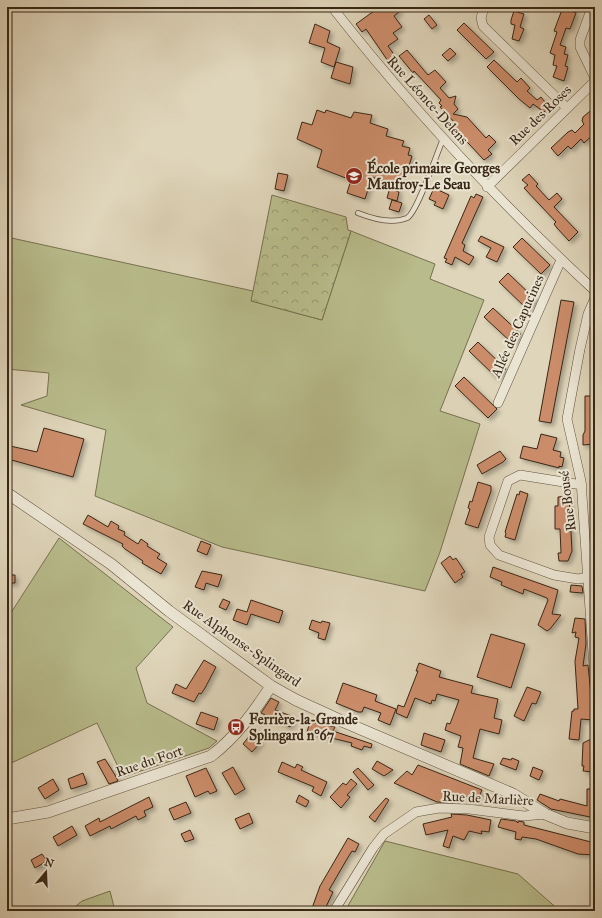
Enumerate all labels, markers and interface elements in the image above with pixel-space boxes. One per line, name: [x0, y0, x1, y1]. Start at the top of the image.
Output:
street label: Rue Léonce-Delens: [383, 52, 472, 148]
street label: Rue des Roses: [506, 81, 575, 149]
place label: École primaire Georges Maufroy-Le Seau: [367, 158, 500, 194]
school or university icon: École primaire Georges Maufroy-Le Seau: [344, 166, 364, 186]
street label: Allée des Capucines: [487, 272, 548, 381]
street label: Rue Bousé: [555, 470, 580, 532]
street label: Rue Alphonse-Splingard: [179, 596, 304, 691]
place label: Ferrière-la-Grande Splingard n°67: [249, 711, 358, 745]
bus stop icon: Ferrière-la-Grande Splingard n°67: [226, 717, 246, 737]
street label: Rue du Fort: [113, 742, 185, 781]
street label: Rue de Marlière: [442, 788, 534, 809]
north arrow: [26, 852, 66, 892]
text: N: [43, 855, 56, 871]

